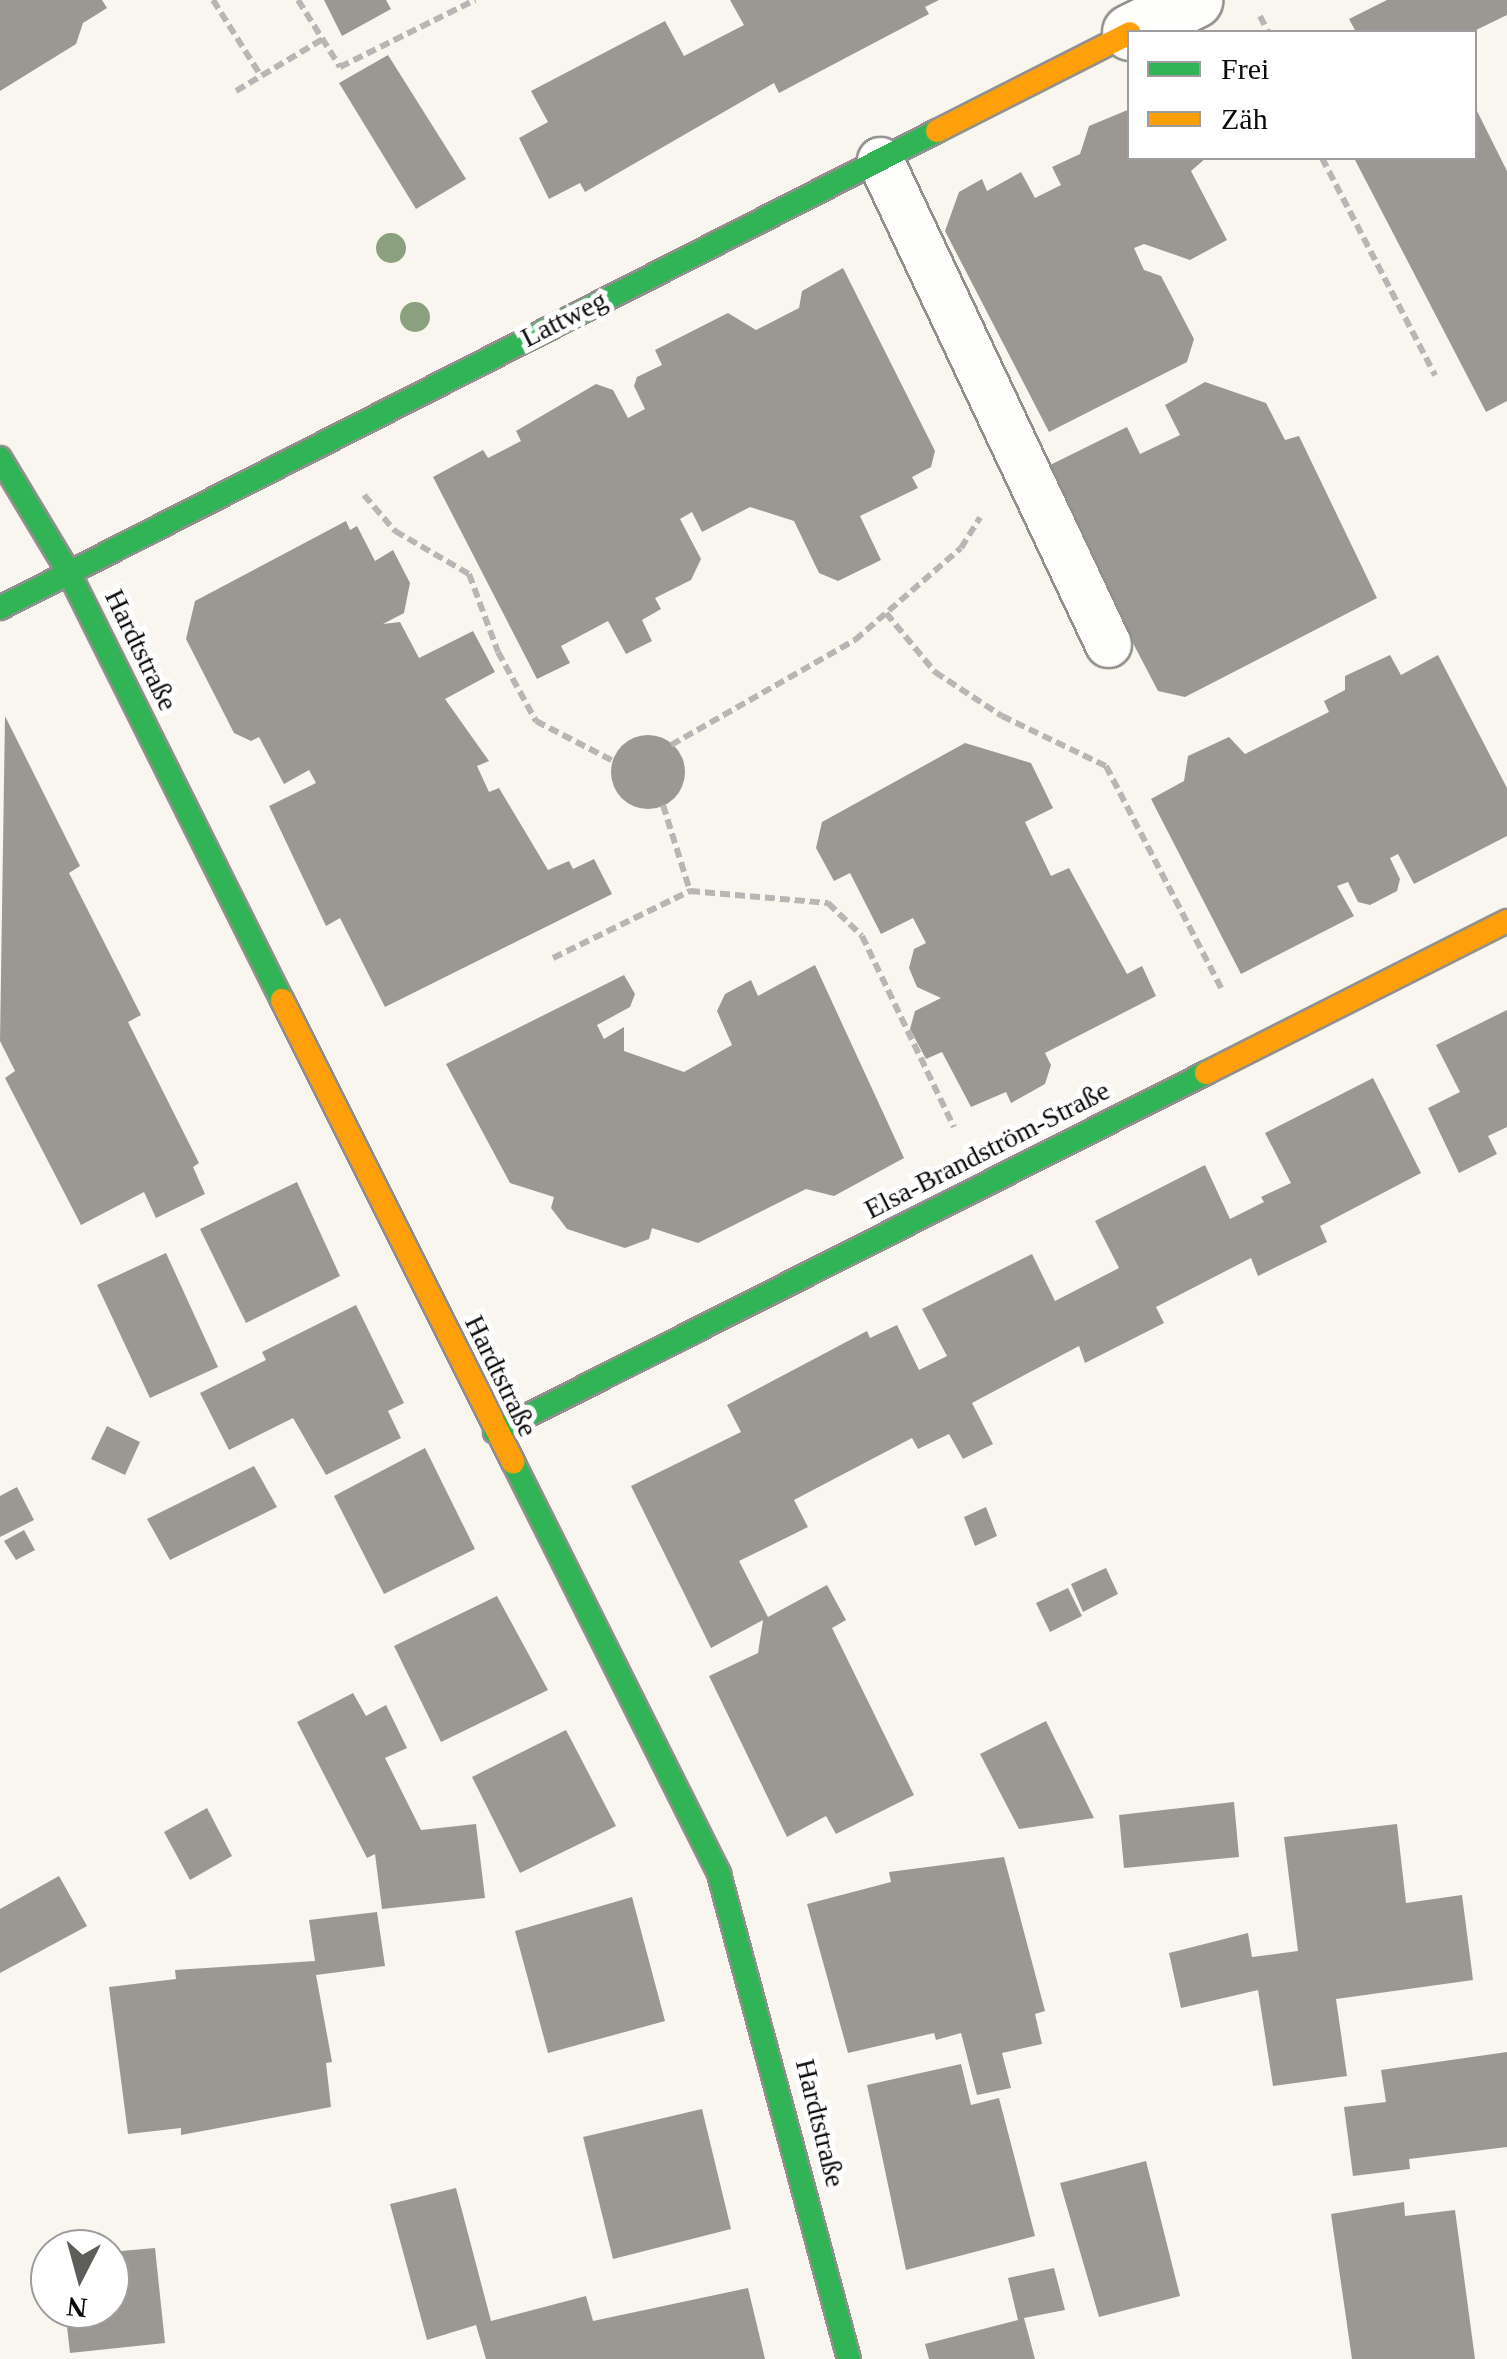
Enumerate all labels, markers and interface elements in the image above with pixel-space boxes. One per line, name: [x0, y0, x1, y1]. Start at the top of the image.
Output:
legend: [1127, 30, 1477, 160]
text: Frei: [1221, 52, 1269, 85]
text: Zäh: [1221, 102, 1268, 135]
street label: Lattweg: [516, 283, 612, 355]
street label: Hardtstraße: [97, 584, 185, 716]
street label: Elsa-Brandström-Straße: [859, 1074, 1115, 1226]
street label: Hardtstraße: [457, 1310, 545, 1442]
street label: Hardtstraße: [788, 2056, 852, 2190]
north arrow: [30, 2229, 130, 2329]
text: N: [65, 2291, 89, 2324]

